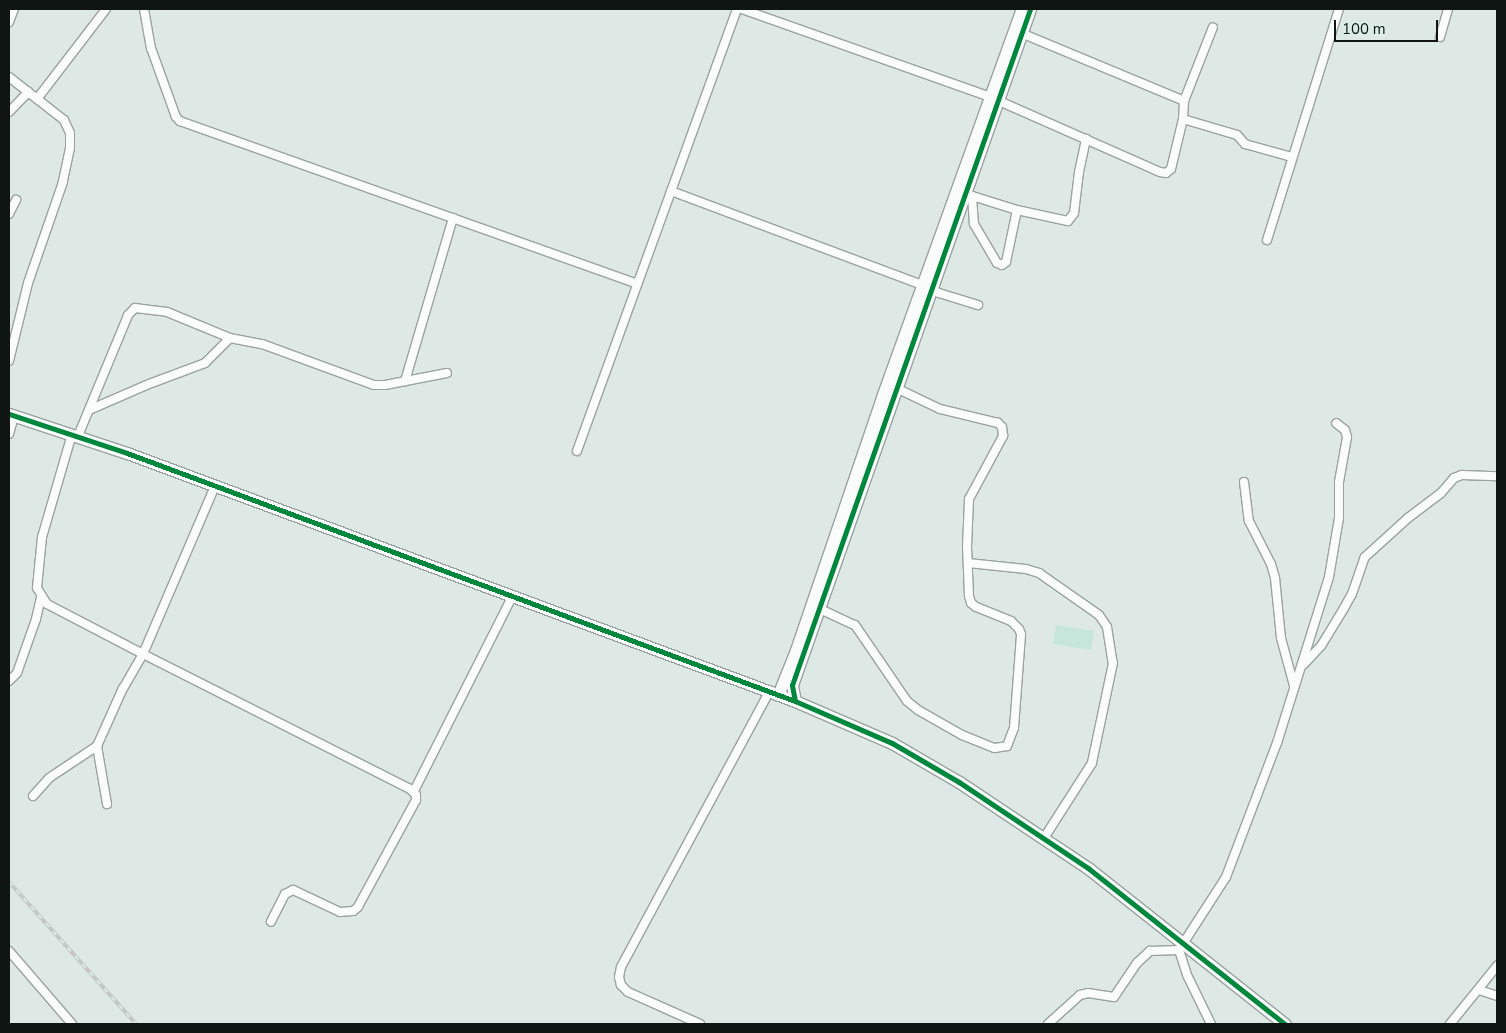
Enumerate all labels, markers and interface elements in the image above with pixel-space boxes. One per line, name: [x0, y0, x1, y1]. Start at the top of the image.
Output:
scale bar: [1336, 10, 1440, 42]
text: 100 m: [1342, 19, 1386, 39]

